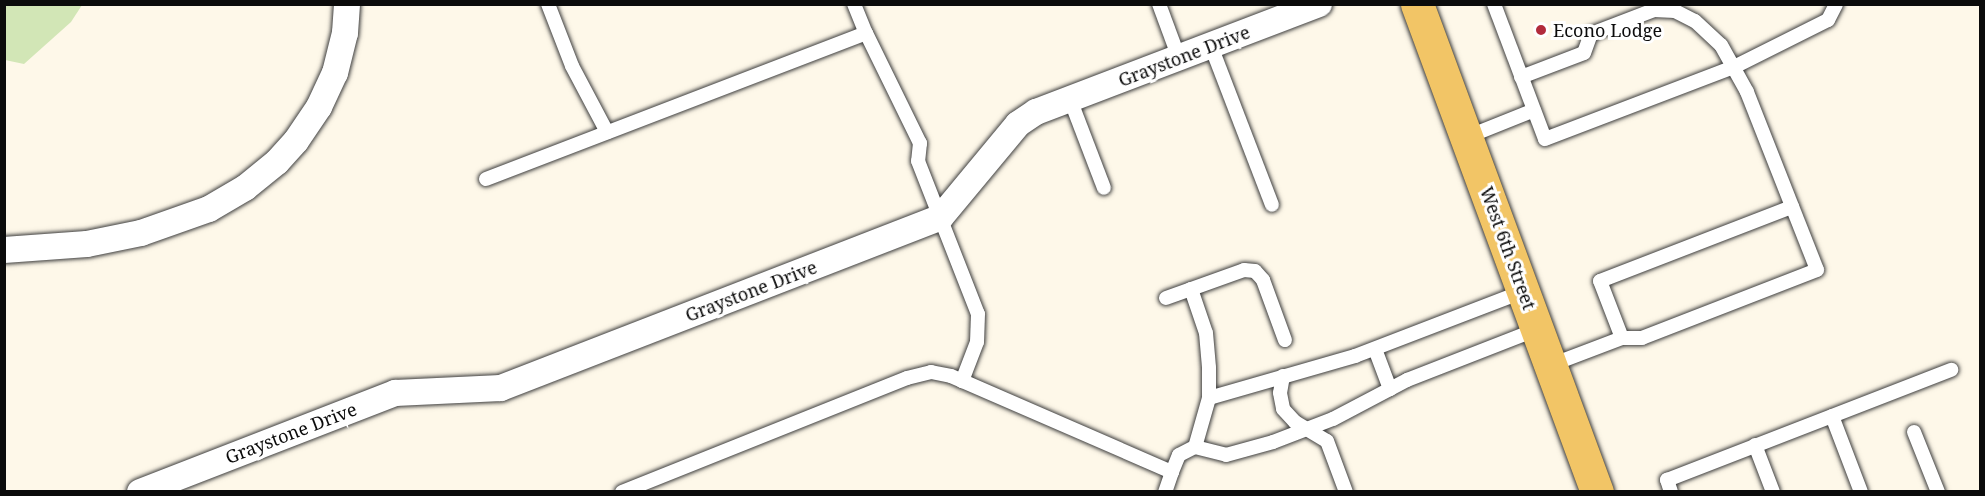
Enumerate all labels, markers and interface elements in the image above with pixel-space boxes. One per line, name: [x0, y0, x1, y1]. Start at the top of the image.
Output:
place label: Econo Lodge: [1553, 19, 1662, 41]
street label: Graystone Drive: [1115, 21, 1253, 91]
marker: Econo Lodge: [1534, 23, 1548, 37]
street label: West 6th Street: [1476, 184, 1540, 312]
street label: Graystone Drive: [682, 256, 820, 326]
street label: Graystone Drive: [222, 398, 360, 468]

